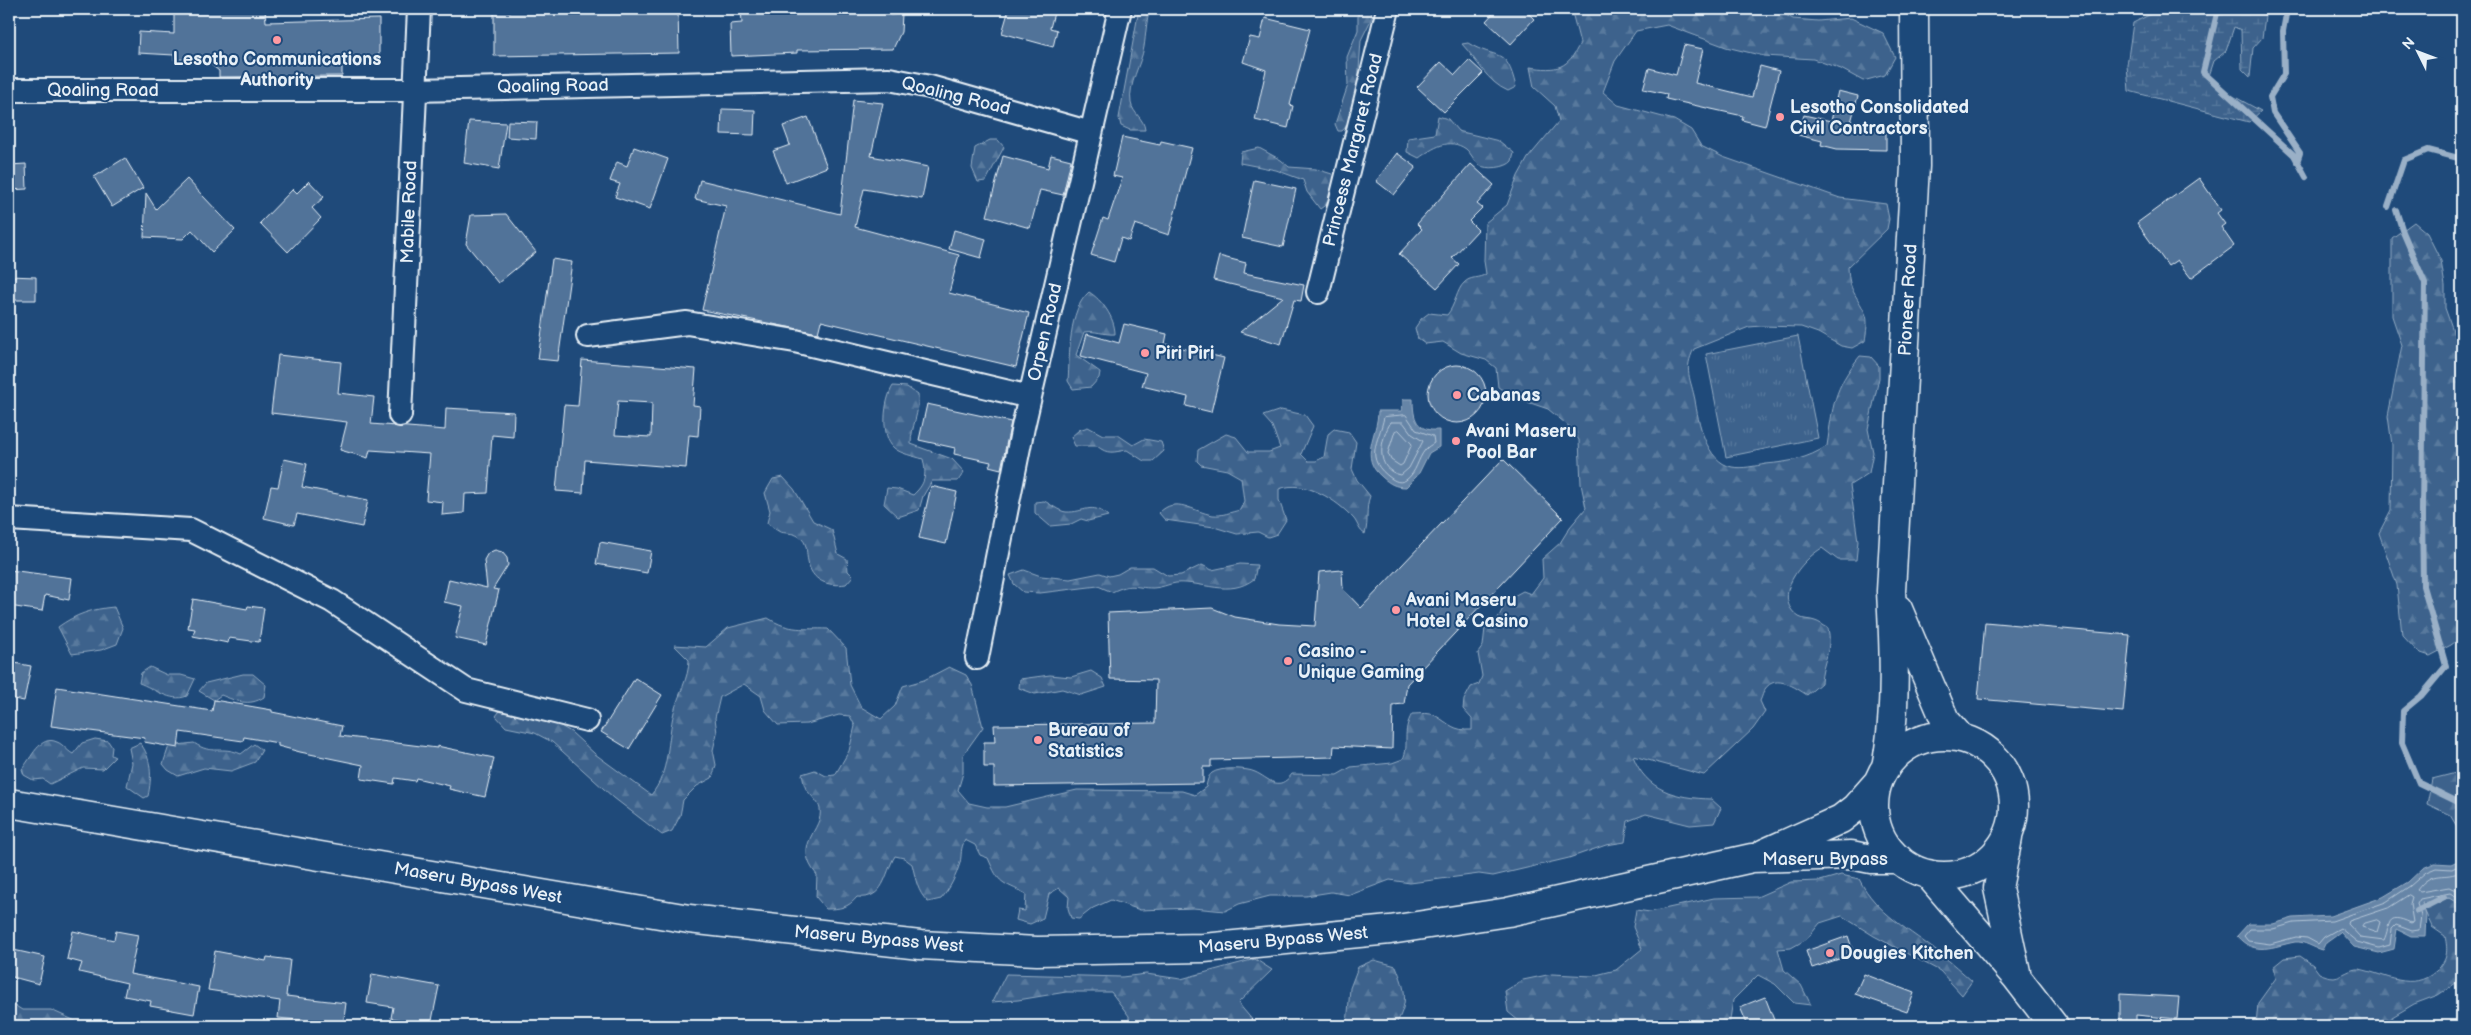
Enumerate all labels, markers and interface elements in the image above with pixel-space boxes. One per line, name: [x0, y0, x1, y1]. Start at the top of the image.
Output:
north arrow: [2394, 28, 2444, 78]
marker: Lesotho Communications Authority: [271, 34, 283, 46]
text: N: [2399, 34, 2419, 53]
place label: Lesotho Communications Authority: [173, 49, 381, 91]
street label: Princess Margaret Road: [1319, 51, 1387, 249]
street label: Qoaling Road: [899, 72, 1013, 120]
street label: Qoaling Road: [497, 75, 609, 97]
street label: Qoaling Road: [47, 80, 159, 101]
place label: Lesotho Consolidated Civil Contractors: [1790, 97, 1969, 139]
marker: Lesotho Consolidated Civil Contractors: [1774, 111, 1786, 123]
street label: Mabile Road: [397, 160, 421, 264]
street label: Pioneer Road: [1895, 243, 1921, 357]
street label: Orpen Road: [1024, 281, 1066, 383]
place label: Piri Piri: [1155, 343, 1214, 364]
marker: Piri Piri: [1139, 347, 1151, 359]
place label: Cabanas: [1467, 385, 1540, 406]
marker: Cabanas: [1451, 389, 1463, 401]
place label: Avani Maseru Pool Bar: [1465, 421, 1577, 463]
marker: Avani Maseru Pool Bar: [1450, 435, 1462, 447]
place label: Avani Maseru Hotel & Casino: [1405, 590, 1529, 632]
marker: Avani Maseru Hotel & Casino: [1390, 604, 1402, 616]
place label: Casino - Unique Gaming: [1298, 641, 1425, 683]
marker: Casino - Unique Gaming: [1282, 655, 1294, 667]
place label: Bureau of Statistics: [1048, 720, 1130, 762]
marker: Bureau of Statistics: [1032, 734, 1044, 746]
street label: Maseru Bypass: [1762, 849, 1888, 870]
street label: Maseru Bypass West: [392, 858, 564, 908]
street label: Maseru Bypass West: [793, 921, 965, 957]
street label: Maseru Bypass West: [1197, 922, 1369, 958]
place label: Dougies Kitchen: [1840, 943, 1974, 964]
marker: Dougies Kitchen: [1824, 947, 1836, 959]

